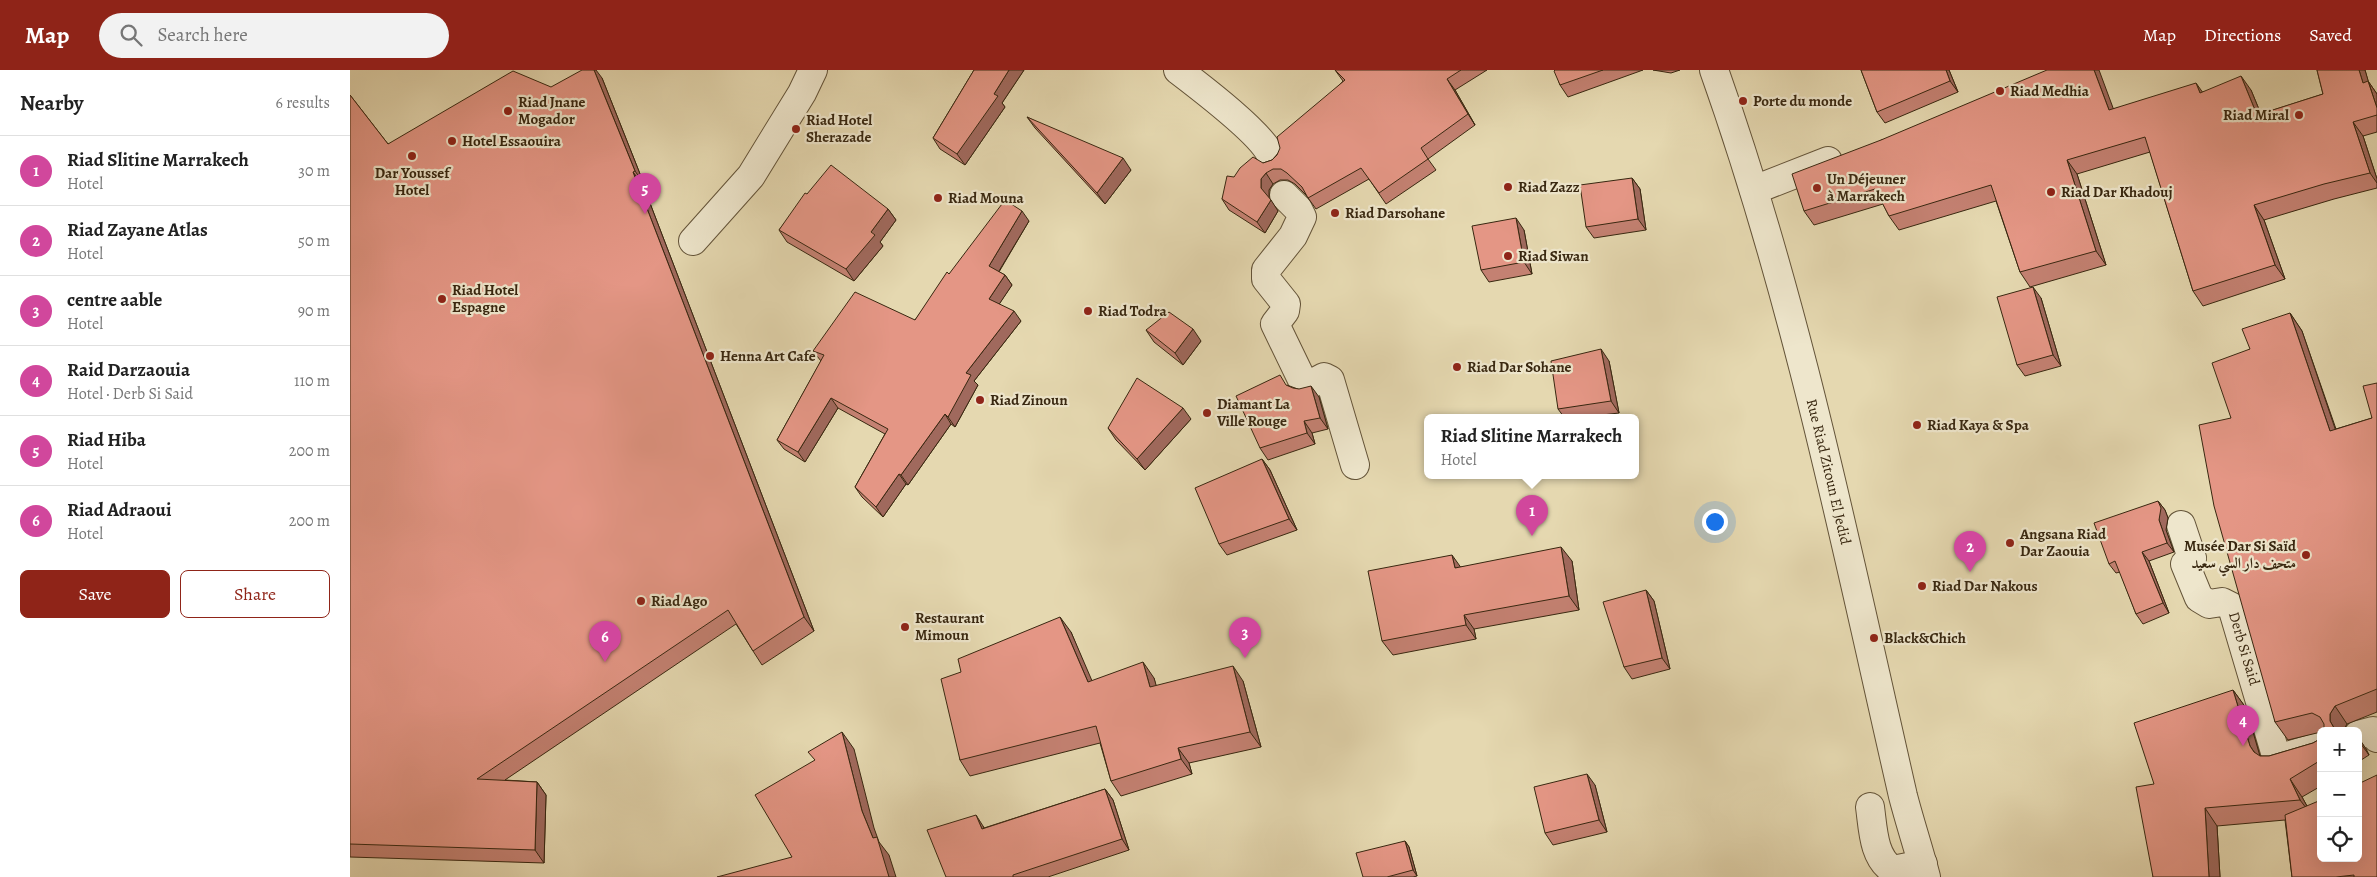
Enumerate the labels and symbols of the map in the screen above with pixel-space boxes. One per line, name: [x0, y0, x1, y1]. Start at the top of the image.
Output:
place label: Riad Medhia: [2010, 81, 2090, 101]
marker: Riad Medhia: [1994, 85, 2006, 97]
place label: Porte du monde: [1753, 91, 1852, 111]
place label: Riad Jnane Mogador: [518, 92, 586, 129]
marker: Porte du monde: [1737, 95, 1749, 107]
marker: Riad Jnane Mogador: [502, 105, 514, 117]
place label: Riad Miral: [2223, 105, 2289, 125]
marker: Riad Miral: [2293, 109, 2305, 121]
place label: Riad Hotel Sherazade: [806, 110, 872, 147]
marker: Riad Hotel Sherazade: [790, 123, 802, 135]
place label: Hotel Essaouira: [462, 131, 562, 151]
marker: Hotel Essaouira: [446, 135, 458, 147]
marker: Dar Youssef Hotel: [406, 150, 418, 162]
place label: Dar Youssef Hotel: [375, 163, 451, 200]
place label: Un Déjeuner à Marrakech: [1827, 169, 1906, 206]
pin: 5: [629, 173, 661, 214]
place label: Riad Zazz: [1518, 177, 1580, 197]
marker: Riad Zazz: [1502, 181, 1514, 193]
marker: Un Déjeuner à Marrakech: [1811, 182, 1823, 194]
place label: Riad Dar Khadouj: [2061, 182, 2173, 202]
marker: Riad Dar Khadouj: [2045, 186, 2057, 198]
place label: Riad Mouna: [948, 188, 1025, 208]
marker: Riad Mouna: [932, 192, 944, 204]
place label: Riad Darsohane: [1345, 203, 1445, 223]
marker: Riad Darsohane: [1329, 207, 1341, 219]
place label: Riad Siwan: [1518, 246, 1589, 266]
marker: Riad Siwan: [1502, 250, 1514, 262]
place label: Riad Hotel Espagne: [452, 280, 518, 317]
marker: Riad Hotel Espagne: [436, 293, 448, 305]
place label: Riad Todra: [1098, 301, 1167, 321]
marker: Riad Todra: [1082, 305, 1094, 317]
place label: Henna Art Cafe: [720, 346, 816, 366]
marker: Henna Art Cafe: [704, 350, 716, 362]
place label: Riad Dar Sohane: [1467, 357, 1572, 377]
marker: Riad Dar Sohane: [1451, 361, 1463, 373]
place label: Riad Zinoun: [990, 390, 1068, 410]
marker: Riad Zinoun: [974, 394, 986, 406]
place label: Diamant La Ville Rouge: [1216, 394, 1291, 431]
street label: Rue Riad Zitoun El Jedid: [1802, 397, 1856, 548]
marker: Diamant La Ville Rouge: [1201, 407, 1213, 419]
place label: Riad Kaya & Spa: [1927, 415, 2030, 435]
marker: Riad Kaya & Spa: [1911, 419, 1923, 431]
pin: 1: [1516, 495, 1548, 536]
your location: [1702, 509, 1728, 535]
place label: Angsana Riad Dar Zaouia: [2019, 524, 2107, 561]
pin: 2: [1954, 531, 1986, 572]
place label: Musée Dar Si Saïd متحف دار السي سعيد: [2184, 536, 2297, 577]
marker: Angsana Riad Dar Zaouia: [2004, 537, 2016, 549]
marker: Musée Dar Si Saïd متحف دار السي سعيد: [2300, 549, 2312, 561]
place label: Riad Dar Nakous: [1932, 576, 2038, 596]
marker: Riad Dar Nakous: [1916, 580, 1928, 592]
place label: Riad Ago: [651, 591, 708, 611]
marker: Riad Ago: [635, 595, 647, 607]
place label: Restaurant Mimoun: [915, 608, 984, 645]
street label: Derb Si Said: [2224, 609, 2265, 688]
pin: 3: [1229, 617, 1261, 658]
pin: 6: [589, 621, 621, 662]
marker: Restaurant Mimoun: [899, 621, 911, 633]
place label: Black&Chich: [1884, 628, 1966, 648]
marker: Black&Chich: [1868, 632, 1880, 644]
pin: 4: [2227, 705, 2259, 746]

